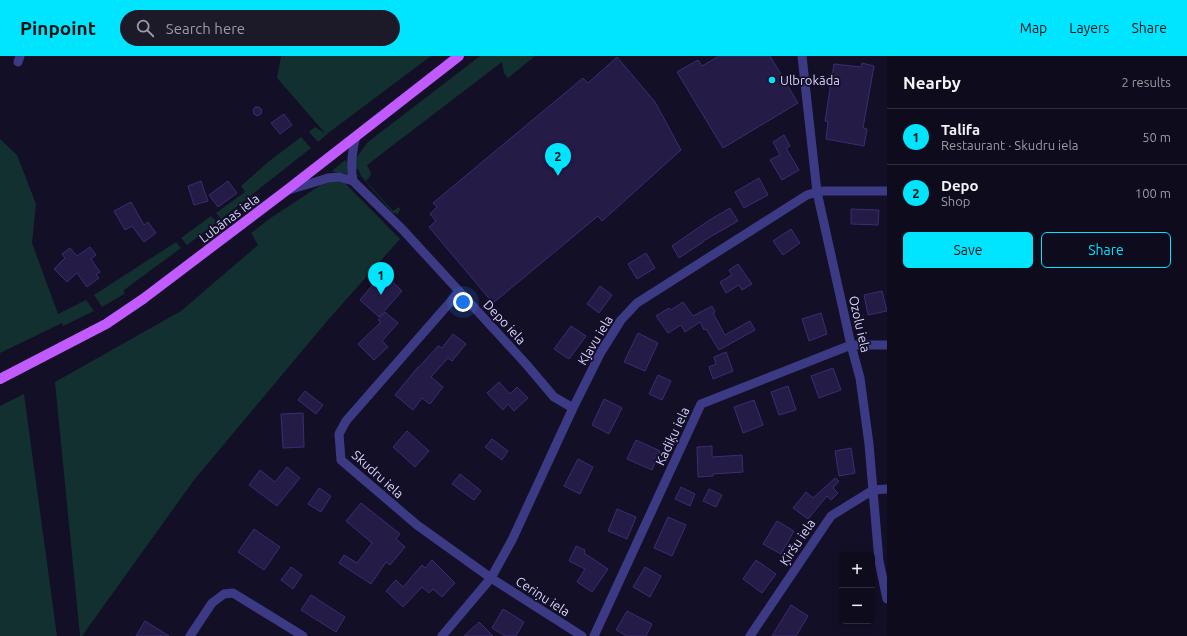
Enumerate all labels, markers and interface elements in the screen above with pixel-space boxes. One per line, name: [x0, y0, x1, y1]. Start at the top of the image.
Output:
search box: [120, 10, 400, 46]
text: Pinpoint: [20, 17, 96, 39]
icon: search: [134, 17, 156, 39]
text: Search here: [166, 20, 245, 37]
text: Map: [1020, 20, 1047, 36]
text: Layers: [1069, 20, 1109, 36]
text: Share: [1131, 20, 1167, 36]
place label: Ulbrokāda: [780, 73, 840, 87]
text: Nearby: [903, 73, 961, 92]
marker: Ulbrokāda: [767, 75, 777, 85]
text: 2 results: [1121, 75, 1171, 89]
text: Talifa: [941, 121, 980, 138]
text: 1: [912, 130, 920, 144]
text: 50 m: [1142, 130, 1171, 144]
text: Restaurant · Skudru iela: [941, 138, 1079, 152]
pin: 2: [545, 143, 571, 176]
text: Depo: [941, 177, 979, 194]
text: 2: [912, 186, 920, 200]
text: 100 m: [1135, 186, 1171, 200]
street label: Lubānas iela: [196, 191, 262, 245]
text: Shop: [941, 194, 970, 208]
button: Save: [903, 232, 1033, 268]
button: Share: [1041, 232, 1171, 268]
pin: 1: [368, 262, 394, 295]
your location: [453, 292, 473, 312]
street label: Ozolu iela: [847, 294, 873, 354]
street label: Depo iela: [481, 297, 529, 347]
street label: Kļavu iela: [575, 313, 615, 367]
street label: Kadiķu iela: [652, 405, 692, 467]
street label: Skudru iela: [349, 447, 407, 501]
street label: Ķiršu iela: [776, 516, 818, 568]
map controls: [839, 552, 875, 624]
button: +: [839, 552, 875, 588]
street label: Ceriņu iela: [513, 573, 573, 619]
button: −: [839, 588, 875, 624]

